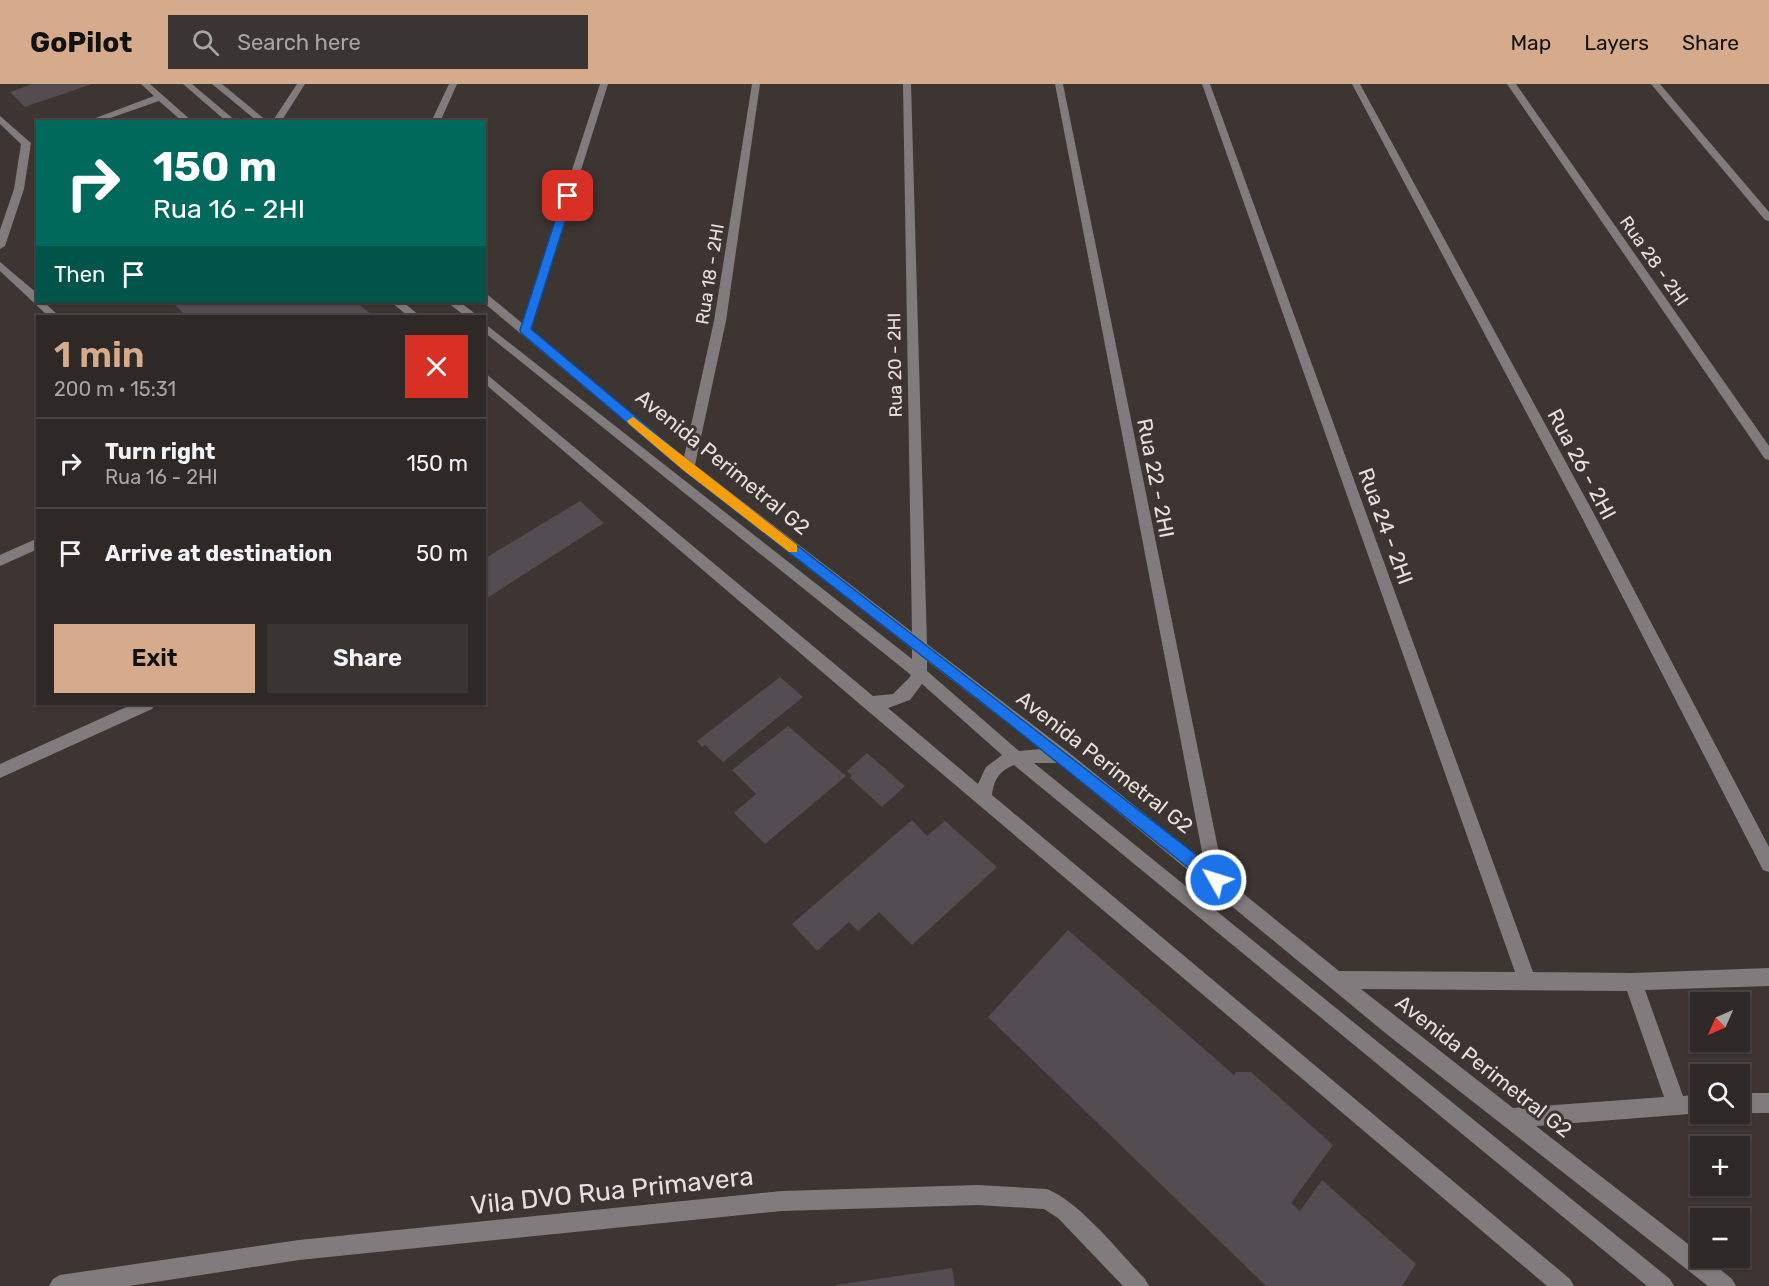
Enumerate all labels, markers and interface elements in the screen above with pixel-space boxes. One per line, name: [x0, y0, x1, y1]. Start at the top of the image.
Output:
search box: [168, 15, 588, 69]
text: GoPilot: [30, 26, 132, 59]
icon: search: [189, 26, 222, 59]
text: Search here: [237, 29, 361, 56]
text: Map: [1510, 30, 1551, 55]
text: Layers: [1584, 30, 1649, 55]
text: Share: [1682, 30, 1739, 55]
text: 150 m: [153, 142, 277, 192]
icon: right: [54, 144, 132, 222]
pin: [542, 170, 593, 221]
icon: arrive: [551, 179, 584, 212]
text: Rua 16 - 2HI: [153, 193, 305, 225]
street label: Rua 28 - 2HI: [1615, 212, 1693, 310]
street label: Rua 18 - 2HI: [691, 222, 729, 326]
icon: arrive: [117, 258, 150, 291]
text: Then: [54, 261, 105, 288]
street label: Rua 20 - 2HI: [883, 312, 907, 418]
text: 1 min: [54, 333, 145, 376]
button: close: [405, 335, 468, 398]
text: 200 m · 15:31: [54, 377, 176, 401]
street label: Avenida Perimetral G2: [631, 384, 815, 540]
street label: Rua 26 - 2HI: [1542, 404, 1622, 524]
street label: Rua 22 - 2HI: [1132, 416, 1180, 540]
text: Turn right: [105, 438, 215, 465]
icon: right: [54, 447, 87, 480]
text: 150 m: [407, 450, 468, 477]
street label: Rua 24 - 2HI: [1353, 464, 1419, 588]
text: Rua 16 - 2HI: [105, 465, 218, 489]
icon: arrive: [54, 537, 87, 570]
text: Arrive at destination: [105, 540, 332, 567]
text: 50 m: [416, 540, 468, 567]
button: Exit: [54, 624, 255, 693]
button: Share: [267, 624, 468, 693]
street label: Avenida Perimetral G2: [1012, 686, 1198, 838]
position arrow: [1184, 848, 1248, 912]
street label: Avenida Perimetral G2: [1391, 990, 1577, 1142]
north arrow: [1690, 992, 1750, 1052]
map controls: [1690, 992, 1750, 1268]
button: search: [1690, 1064, 1750, 1124]
button: +: [1690, 1136, 1750, 1196]
street label: Vila DVO Rua Primavera: [469, 1161, 755, 1221]
button: −: [1690, 1208, 1750, 1268]

